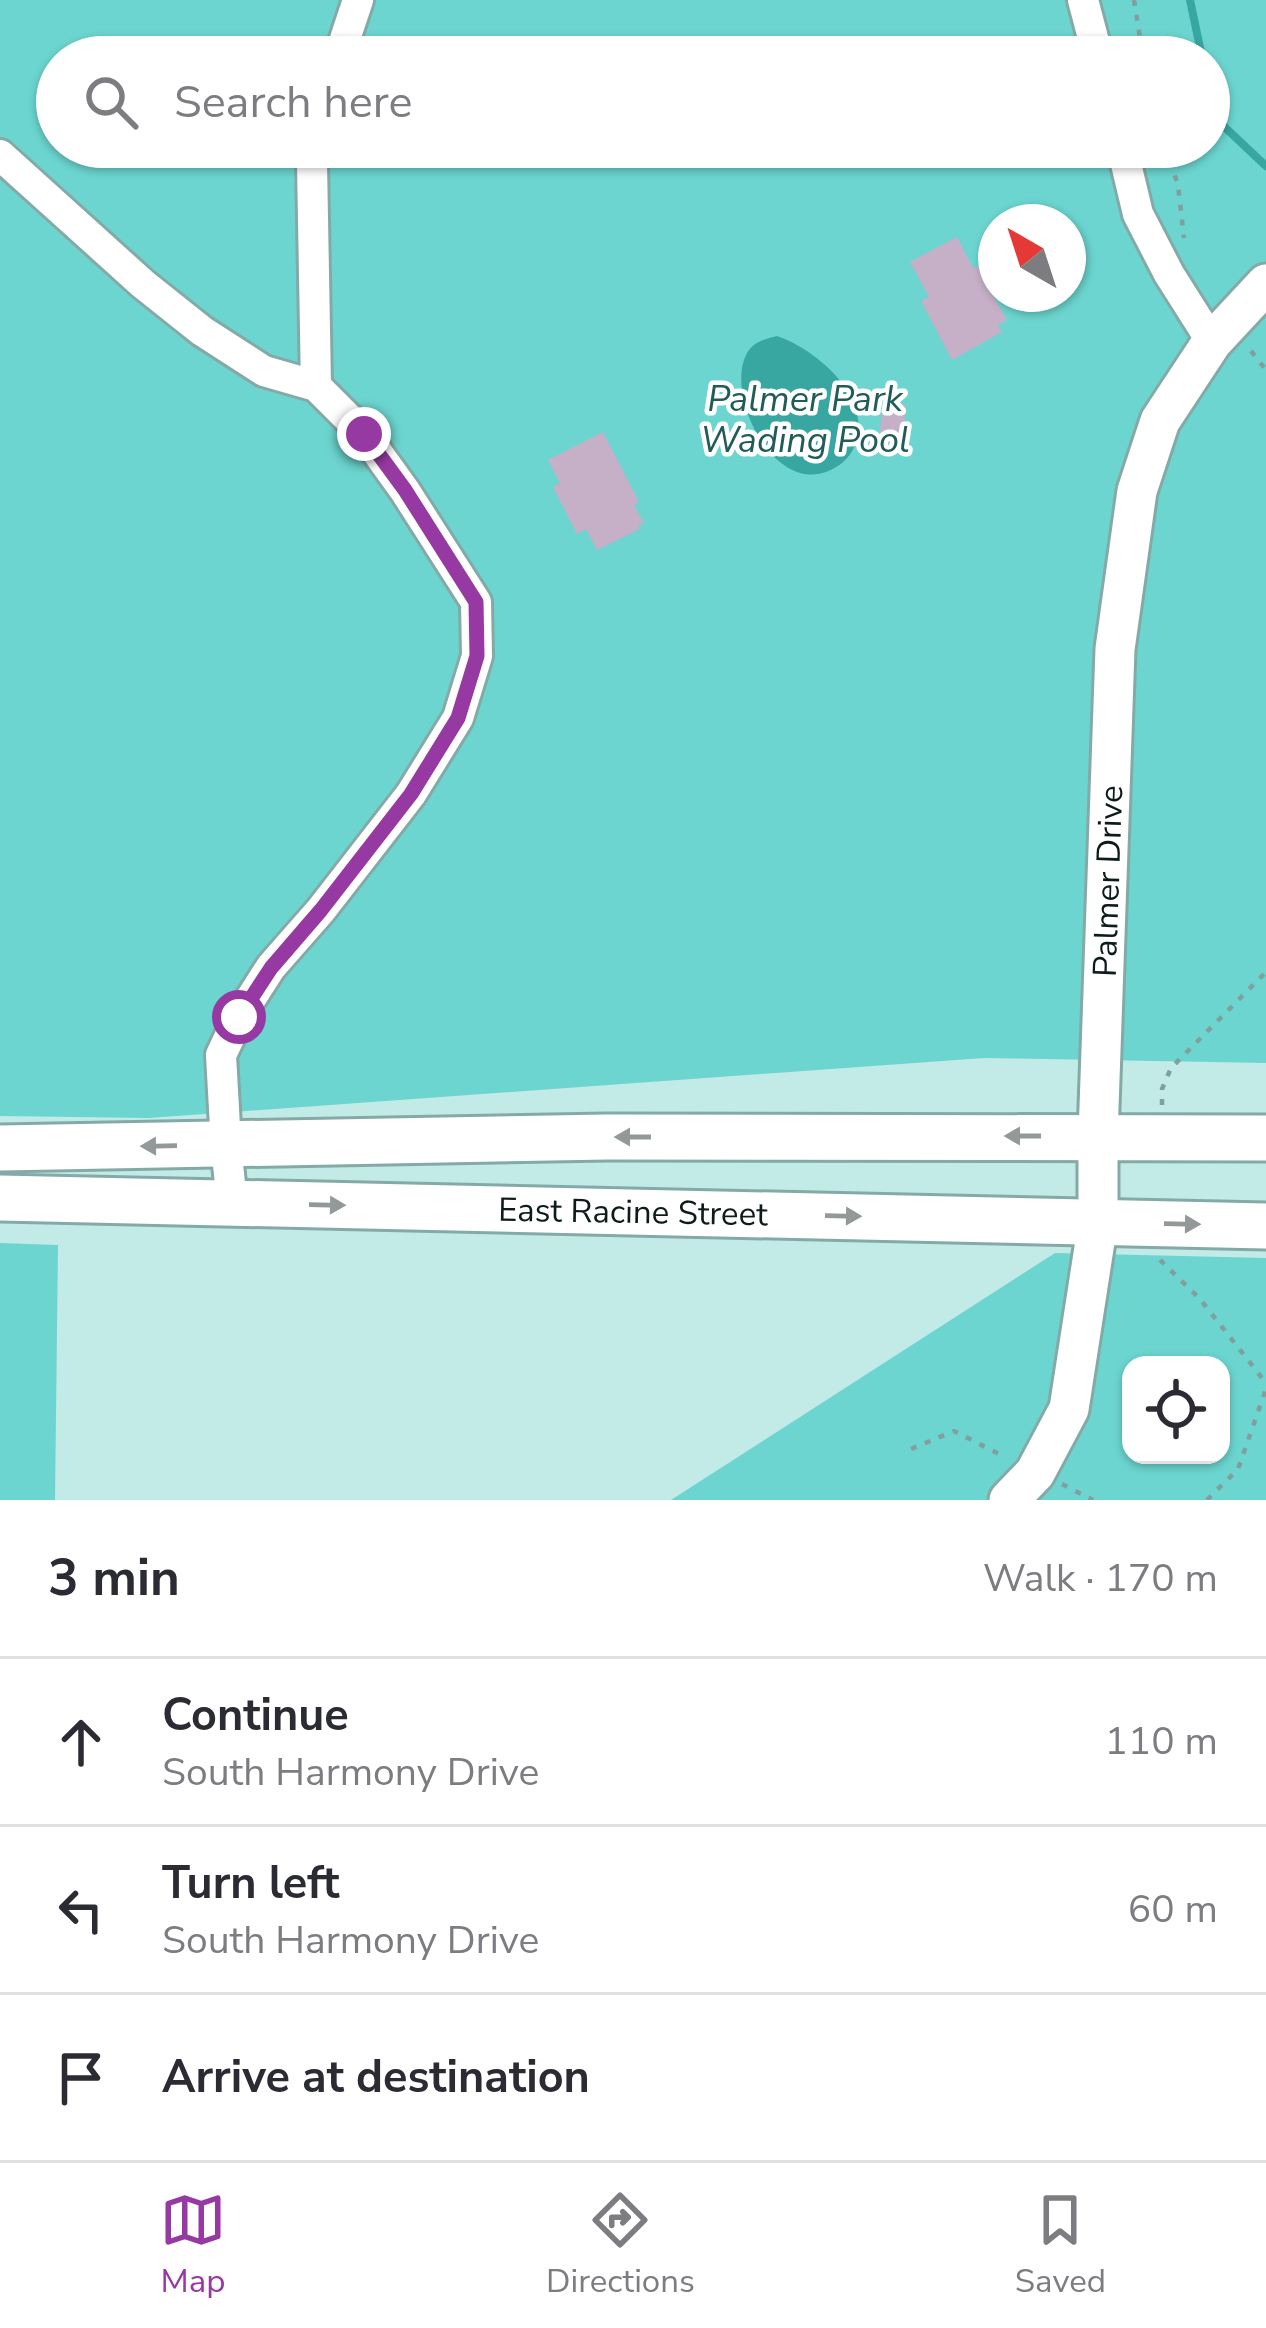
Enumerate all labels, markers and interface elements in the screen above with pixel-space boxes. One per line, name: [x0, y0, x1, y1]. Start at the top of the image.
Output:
search box: [36, 36, 1230, 168]
icon: search: [78, 69, 144, 135]
text: Search here: [174, 72, 413, 133]
north arrow: [978, 204, 1086, 312]
water label: Palmer Park Wading Pool: [700, 375, 910, 465]
route end: [337, 407, 391, 461]
street label: Palmer Drive: [1083, 784, 1134, 978]
route start: [212, 990, 266, 1044]
one-way arrow: [1003, 1126, 1041, 1146]
one-way arrow: [613, 1127, 651, 1147]
one-way arrow: [139, 1136, 177, 1156]
street label: East Racine Street: [498, 1188, 769, 1237]
one-way arrow: [309, 1196, 347, 1215]
one-way arrow: [825, 1206, 863, 1225]
one-way arrow: [1164, 1214, 1202, 1233]
map controls: [1122, 1356, 1230, 1464]
button: locate: [1122, 1356, 1230, 1464]
text: 3 min: [48, 1543, 180, 1613]
text: Walk · 170 m: [983, 1552, 1218, 1605]
text: Continue: [162, 1685, 349, 1746]
icon: ahead: [48, 1709, 114, 1775]
text: 110 m: [1104, 1715, 1218, 1768]
text: South Harmony Drive: [162, 1746, 539, 1799]
text: Turn left: [162, 1853, 340, 1914]
icon: left: [48, 1877, 114, 1943]
text: 60 m: [1128, 1883, 1218, 1936]
text: South Harmony Drive: [162, 1914, 539, 1967]
icon: arrive: [48, 2045, 114, 2111]
text: Arrive at destination: [162, 2047, 590, 2108]
tab: Map: [160, 2187, 226, 2304]
tab: Directions: [546, 2187, 695, 2304]
tab: Saved: [1015, 2187, 1106, 2304]

